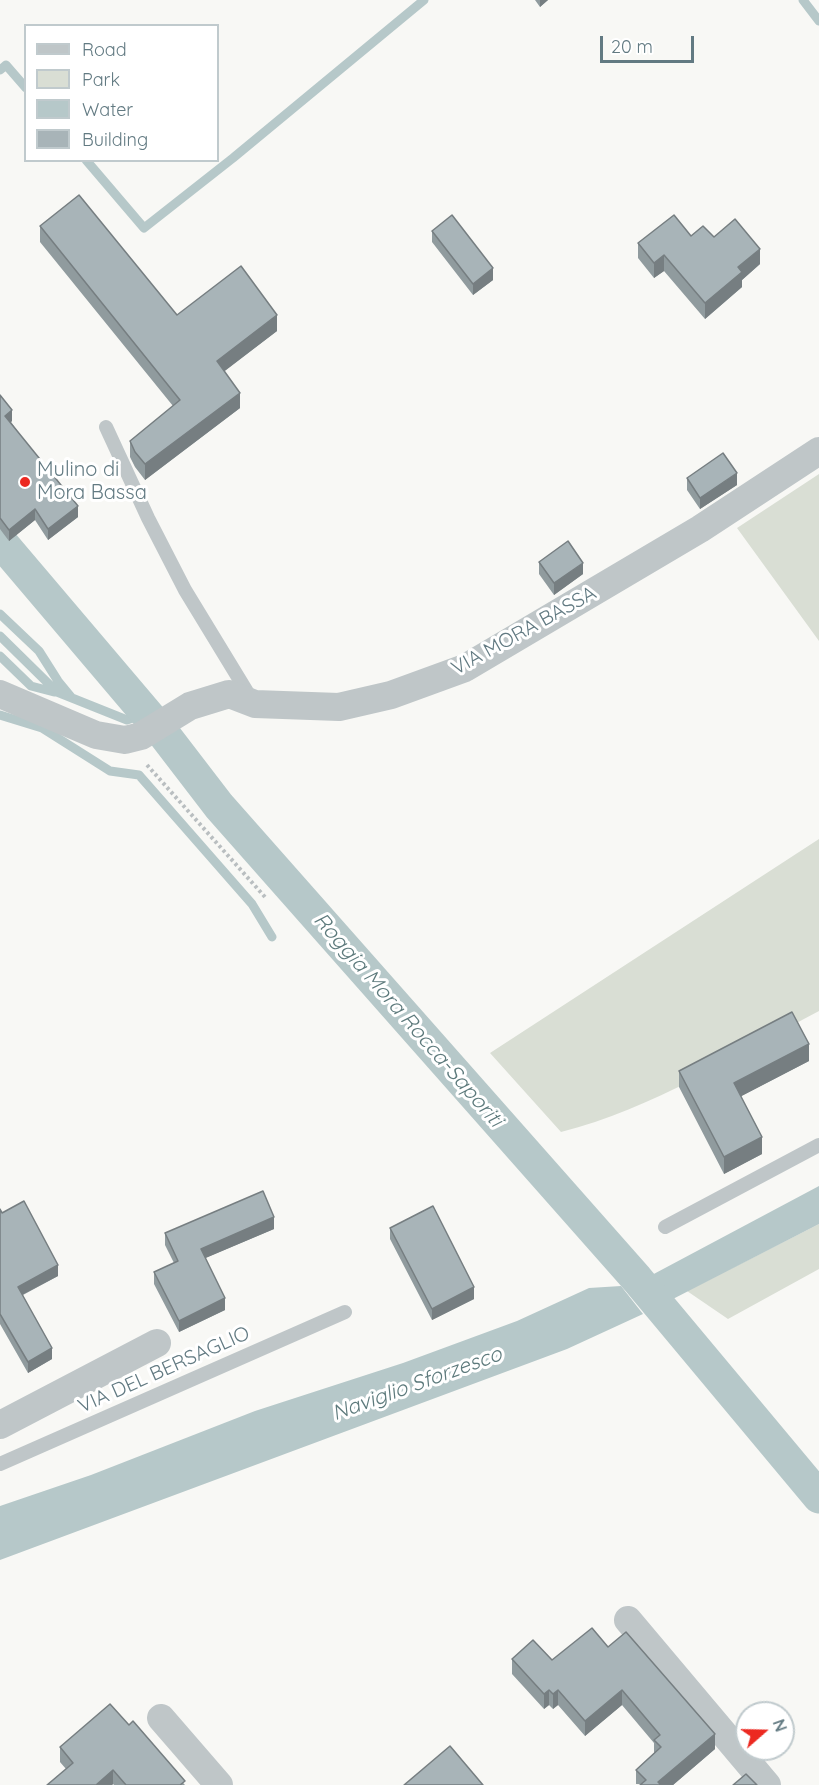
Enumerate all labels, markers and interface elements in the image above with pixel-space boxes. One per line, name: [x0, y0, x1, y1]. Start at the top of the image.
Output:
legend: [24, 24, 219, 162]
scale bar: [603, 24, 698, 62]
text: 20 m: [611, 35, 653, 58]
text: Road: [82, 38, 127, 61]
text: Park: [82, 68, 120, 91]
text: Water: [82, 98, 133, 121]
text: Building: [82, 128, 148, 151]
place label: Mulino di Mora Bassa: [37, 458, 147, 505]
marker: Mulino di Mora Bassa: [18, 475, 32, 489]
street label: VIA MORA BASSA: [447, 581, 601, 681]
water label: Roggia Mora Rocca-Saporiti: [308, 908, 508, 1132]
street label: VIA DEL BERSAGLIO: [74, 1321, 254, 1419]
water label: Naviglio Sforzesco: [329, 1342, 505, 1426]
north arrow: [735, 1701, 795, 1761]
text: N: [769, 1717, 791, 1734]

